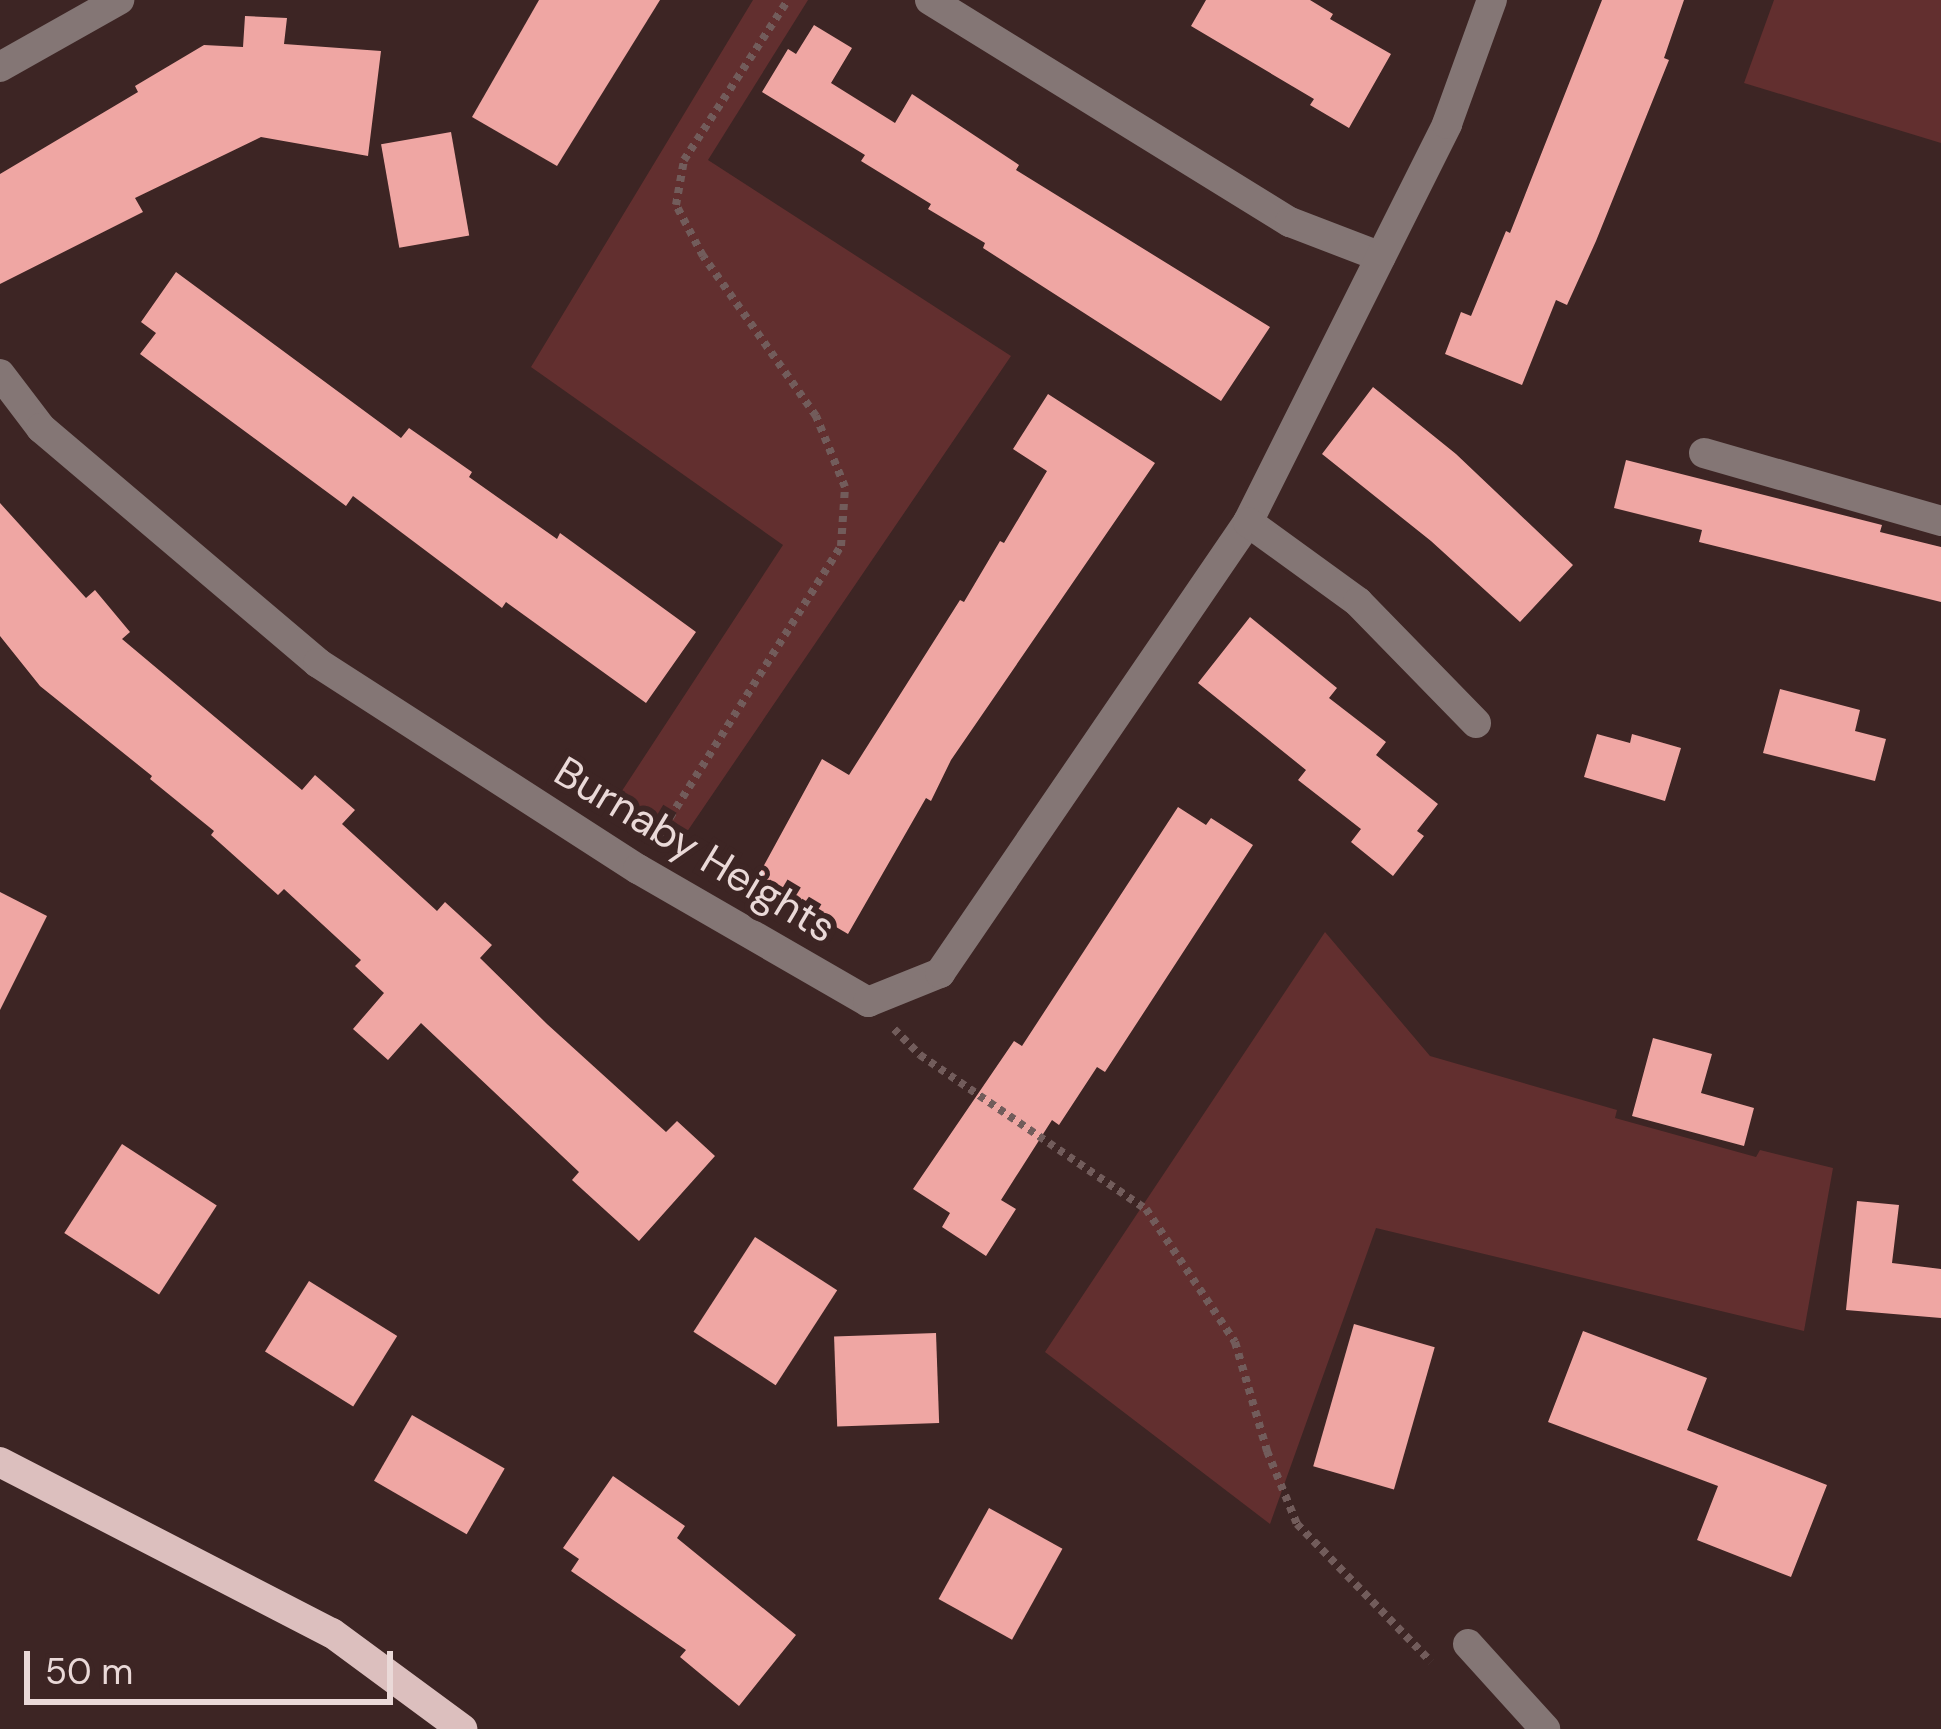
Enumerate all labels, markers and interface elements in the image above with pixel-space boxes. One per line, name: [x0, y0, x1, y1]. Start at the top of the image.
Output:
street label: Burnaby Heights: [545, 746, 845, 954]
scale bar: [30, 1627, 399, 1701]
text: 50 m: [45, 1648, 133, 1695]

